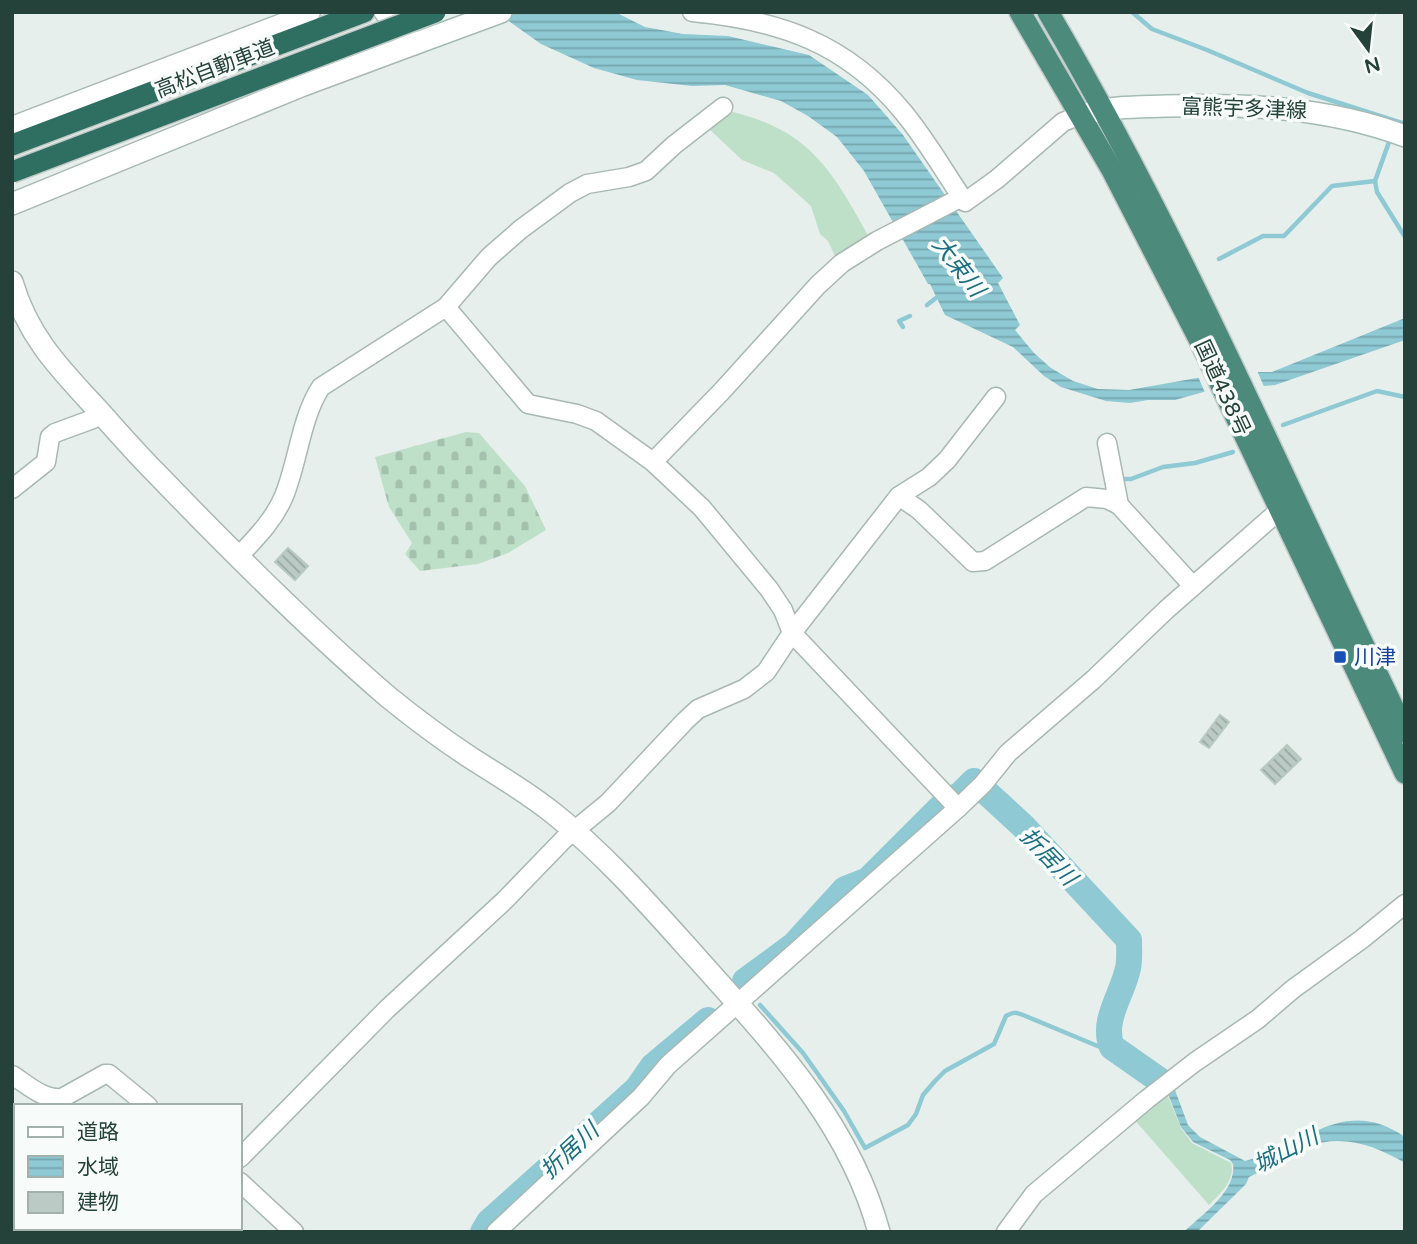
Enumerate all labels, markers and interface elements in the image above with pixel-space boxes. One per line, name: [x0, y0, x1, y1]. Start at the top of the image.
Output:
north arrow: [1333, 14, 1403, 84]
street label: 高松自動車道: [152, 35, 278, 103]
text: N: [1362, 52, 1382, 77]
street label: 富熊宇多津線: [1181, 94, 1307, 124]
water label: 大束川: [926, 231, 992, 305]
street label: 国道438号: [1189, 336, 1255, 440]
place label: 川津: [1354, 645, 1396, 670]
marker: 川津: [1332, 649, 1348, 665]
water label: 折居川: [1014, 822, 1084, 894]
legend: [14, 1104, 242, 1230]
water label: 折居川: [535, 1115, 607, 1185]
text: 道路: [77, 1120, 119, 1145]
water label: 城山川: [1249, 1122, 1326, 1179]
text: 水域: [77, 1155, 119, 1180]
text: 建物: [77, 1190, 119, 1215]

